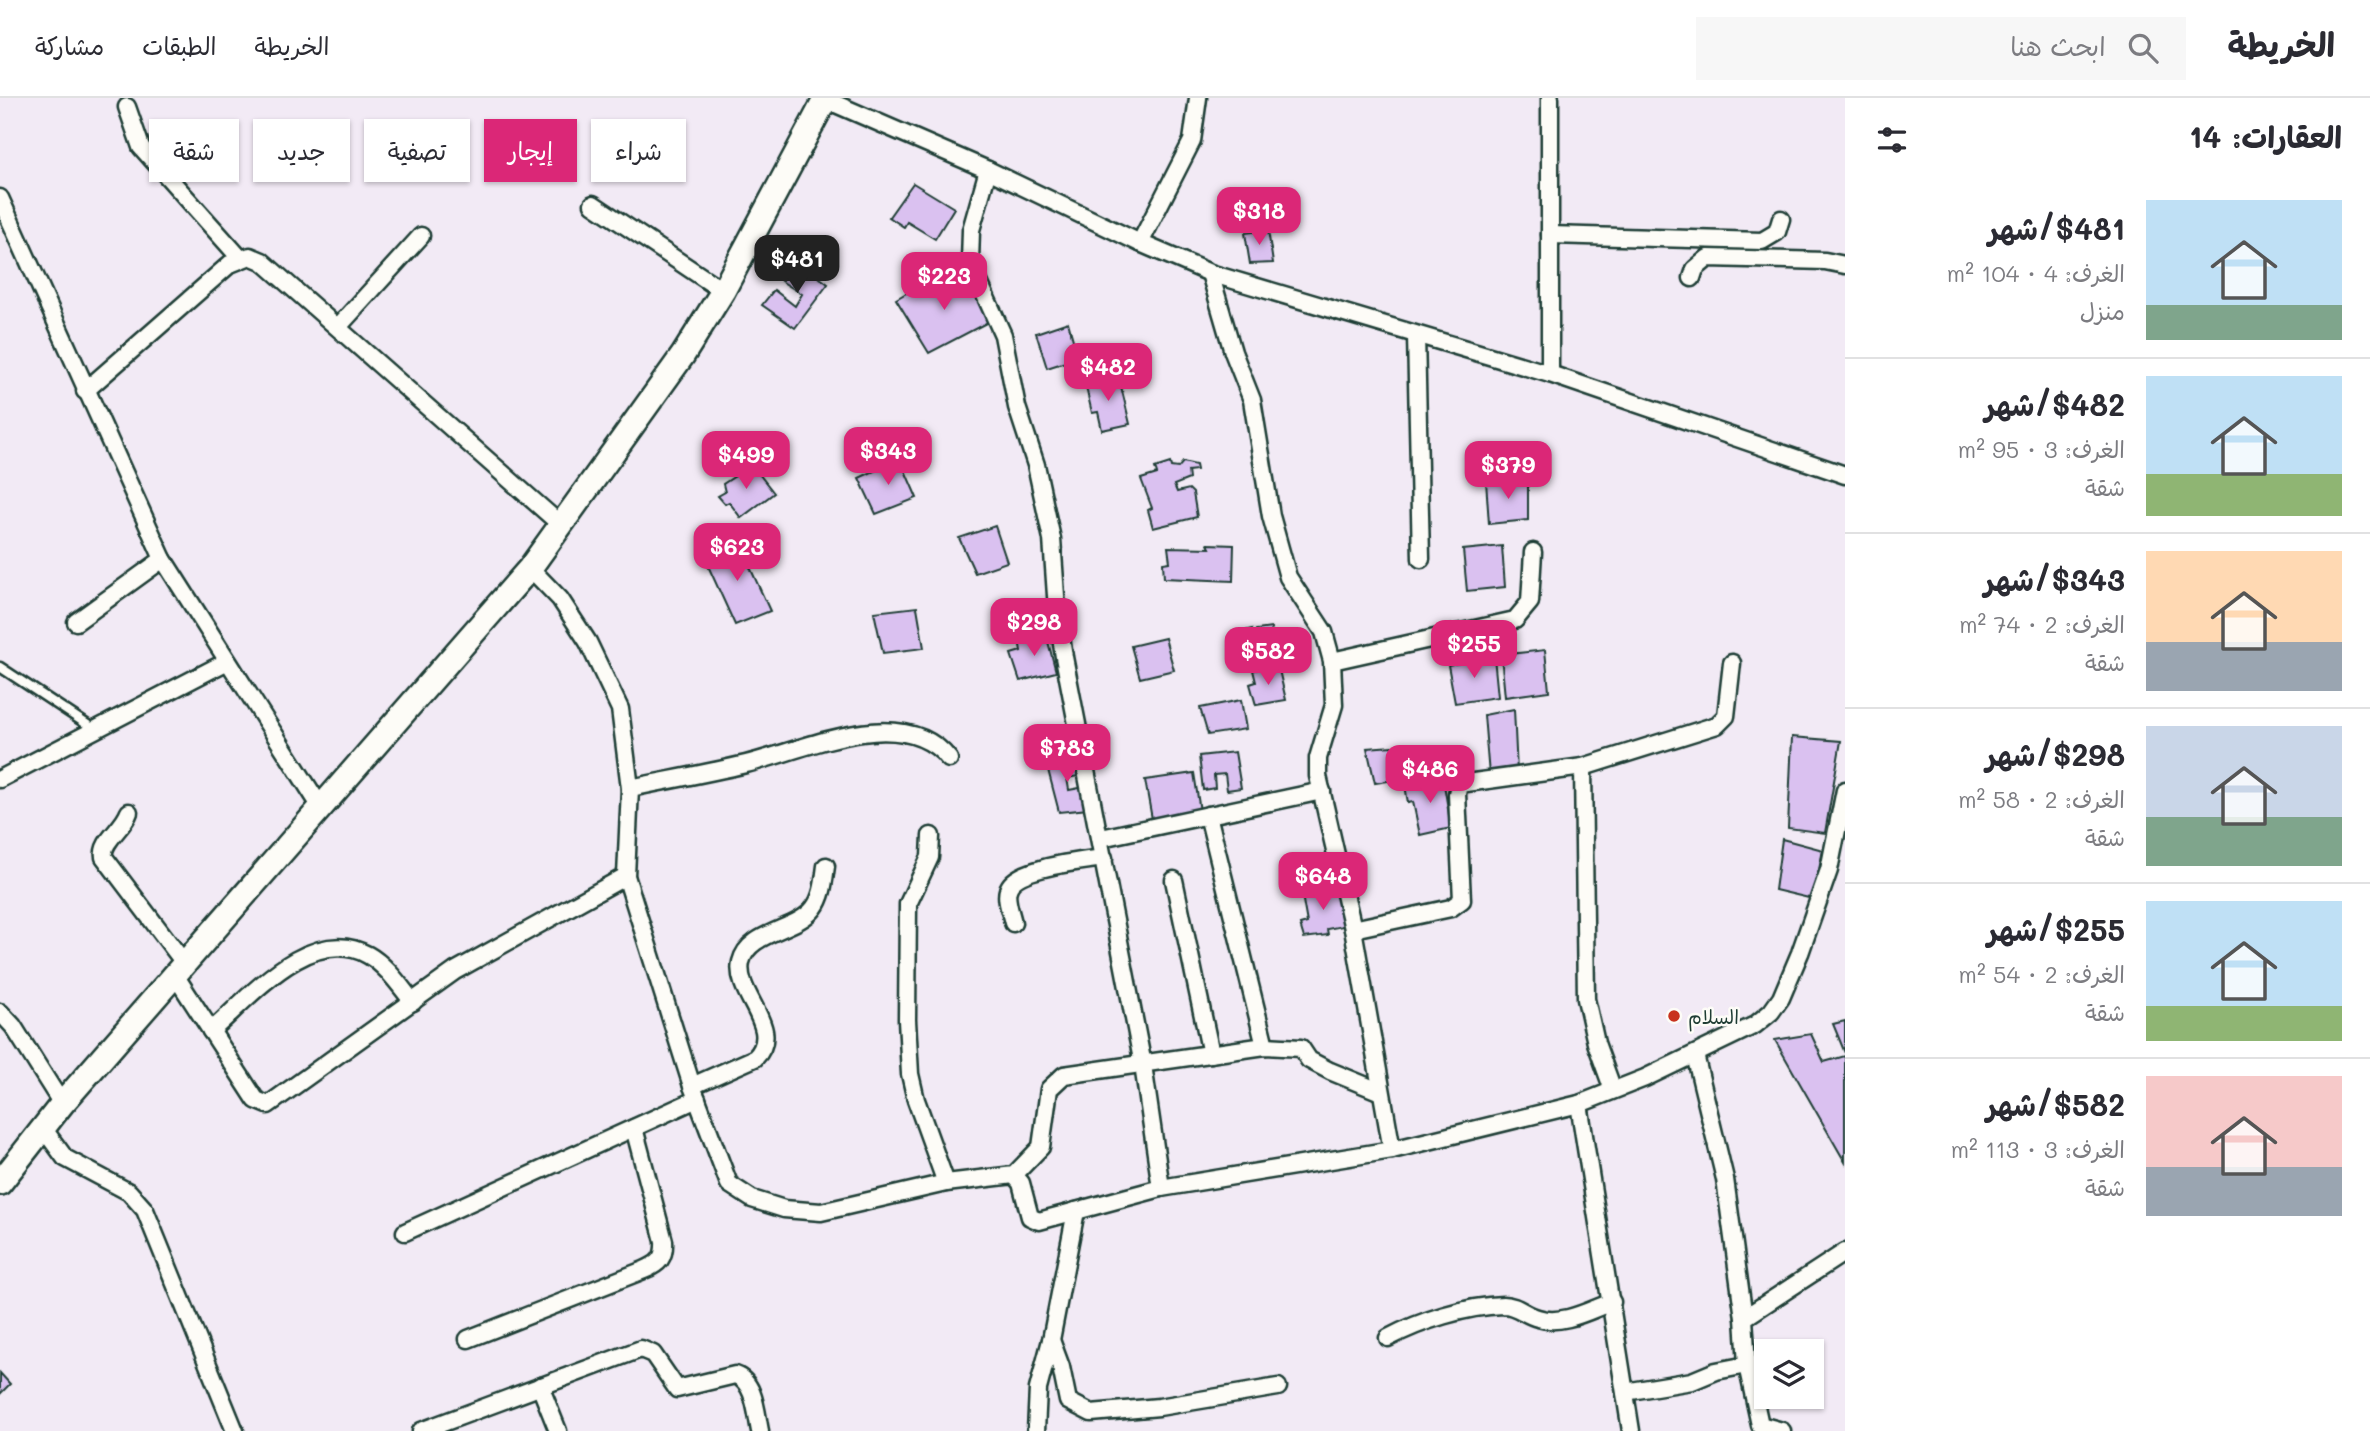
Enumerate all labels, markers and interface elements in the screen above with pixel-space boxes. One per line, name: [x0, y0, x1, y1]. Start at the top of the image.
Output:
search box: [1696, 17, 2186, 80]
text: الخريطة: [2228, 22, 2335, 65]
text: ابحث هنا: [2010, 29, 2106, 63]
icon: search: [2124, 29, 2162, 67]
text: مشاركة: [35, 30, 104, 61]
text: الطبقات: [142, 30, 217, 61]
text: الخريطة: [255, 30, 329, 61]
text: العقارات: 14: [2189, 116, 2342, 156]
chip: شقة: [149, 119, 239, 182]
chip: جديد: [253, 119, 350, 182]
chip: تصفية: [364, 119, 470, 182]
chip: إيجار: [484, 119, 577, 182]
chip: شراء: [591, 119, 686, 182]
icon: filters: [1873, 121, 1911, 159]
pin: $318: [1218, 188, 1300, 247]
text: $318: [1233, 195, 1285, 225]
text: $481/شهر: [1988, 208, 2125, 248]
icon: home: [2202, 228, 2286, 312]
pin: $481: [756, 236, 838, 295]
text: $481: [770, 243, 824, 273]
pin: $223: [903, 252, 985, 312]
text: الغرف: 4 · 104 m²: [1947, 258, 2125, 288]
text: $223: [917, 260, 971, 290]
text: منزل: [2080, 296, 2125, 326]
pin: $482: [1067, 344, 1149, 403]
text: $482: [1080, 351, 1136, 381]
text: $482/شهر: [1985, 384, 2125, 424]
icon: home: [2202, 404, 2286, 488]
pin: $343: [847, 428, 929, 487]
pin: $499: [705, 432, 787, 491]
text: الغرف: 3 · 95 m²: [1958, 434, 2125, 464]
text: $343: [860, 435, 916, 465]
text: $499: [718, 439, 774, 469]
pin: $379: [1467, 442, 1549, 501]
text: $379: [1481, 449, 1535, 479]
text: شقة: [2085, 472, 2125, 502]
pin: $623: [696, 524, 778, 583]
text: $623: [710, 531, 764, 561]
text: $343/شهر: [1984, 559, 2125, 599]
icon: home: [2202, 579, 2286, 663]
pin: $298: [993, 598, 1075, 658]
text: $298: [1006, 606, 1062, 636]
text: الغرف: 2 · 74 m²: [1959, 609, 2125, 639]
pin: $255: [1433, 620, 1515, 680]
pin: $582: [1227, 628, 1309, 687]
text: $255: [1447, 628, 1501, 658]
text: $582: [1241, 635, 1295, 665]
text: شقة: [2085, 647, 2125, 677]
pin: $783: [1026, 724, 1108, 784]
text: $783: [1039, 732, 1095, 762]
text: $298/شهر: [1986, 734, 2125, 774]
pin: $486: [1389, 746, 1471, 805]
text: $486: [1402, 753, 1458, 783]
icon: home: [2202, 754, 2286, 838]
text: الغرف: 2 · 58 m²: [1958, 784, 2125, 814]
text: شقة: [2085, 822, 2125, 852]
pin: $648: [1282, 852, 1364, 912]
text: $648: [1295, 860, 1351, 890]
text: $255/شهر: [1987, 909, 2125, 949]
icon: home: [2202, 929, 2286, 1013]
text: الغرف: 2 · 54 m²: [1959, 959, 2125, 989]
text: شقة: [2085, 997, 2125, 1027]
place label: السلام: [1688, 1004, 1739, 1032]
marker: السلام: [1666, 1008, 1682, 1024]
text: $582/شهر: [1986, 1084, 2125, 1124]
icon: home: [2202, 1104, 2286, 1188]
text: الغرف: 3 · 113 m²: [1951, 1134, 2125, 1164]
text: شقة: [2085, 1172, 2125, 1202]
map controls: [1754, 1339, 1824, 1409]
button: layers: [1754, 1339, 1824, 1409]

